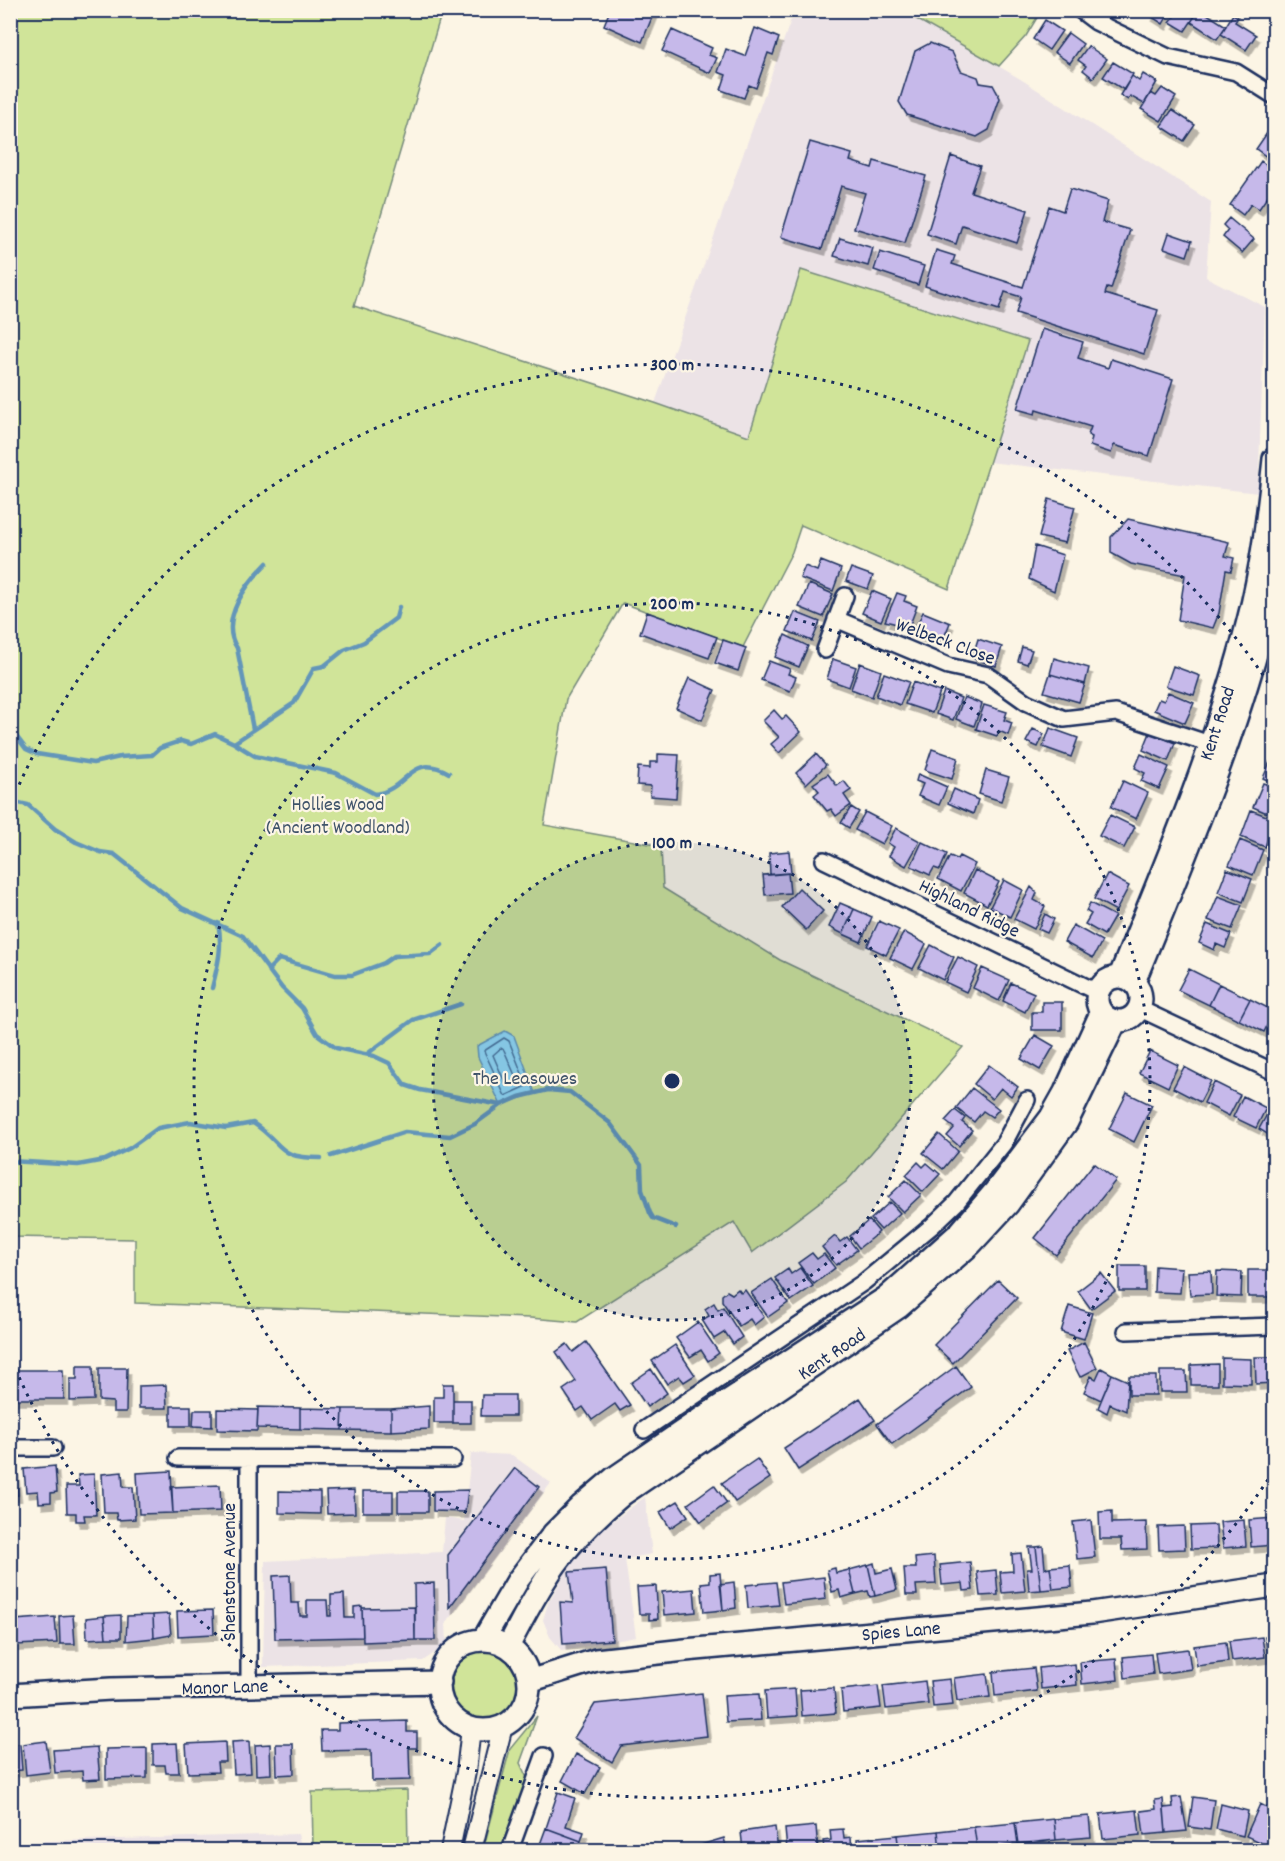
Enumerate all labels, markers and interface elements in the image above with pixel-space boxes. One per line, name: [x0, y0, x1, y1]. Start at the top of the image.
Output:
text: 300 m: [650, 354, 694, 379]
text: 200 m: [650, 593, 694, 618]
street label: Welbeck Close: [891, 612, 999, 674]
street label: Kent Road: [1194, 683, 1244, 765]
park label: Hollies Wood (Ancient Woodland): [266, 792, 410, 843]
text: 100 m: [652, 832, 692, 857]
street label: Highland Ridge: [913, 873, 1024, 946]
park label: The Leasowes: [473, 1066, 577, 1094]
centre of rings: [662, 1071, 682, 1091]
street label: Kent Road: [793, 1322, 872, 1389]
street label: Shenstone Avenue: [217, 1503, 245, 1641]
street label: Spies Lane: [861, 1616, 942, 1650]
street label: Manor Lane: [181, 1673, 269, 1705]

